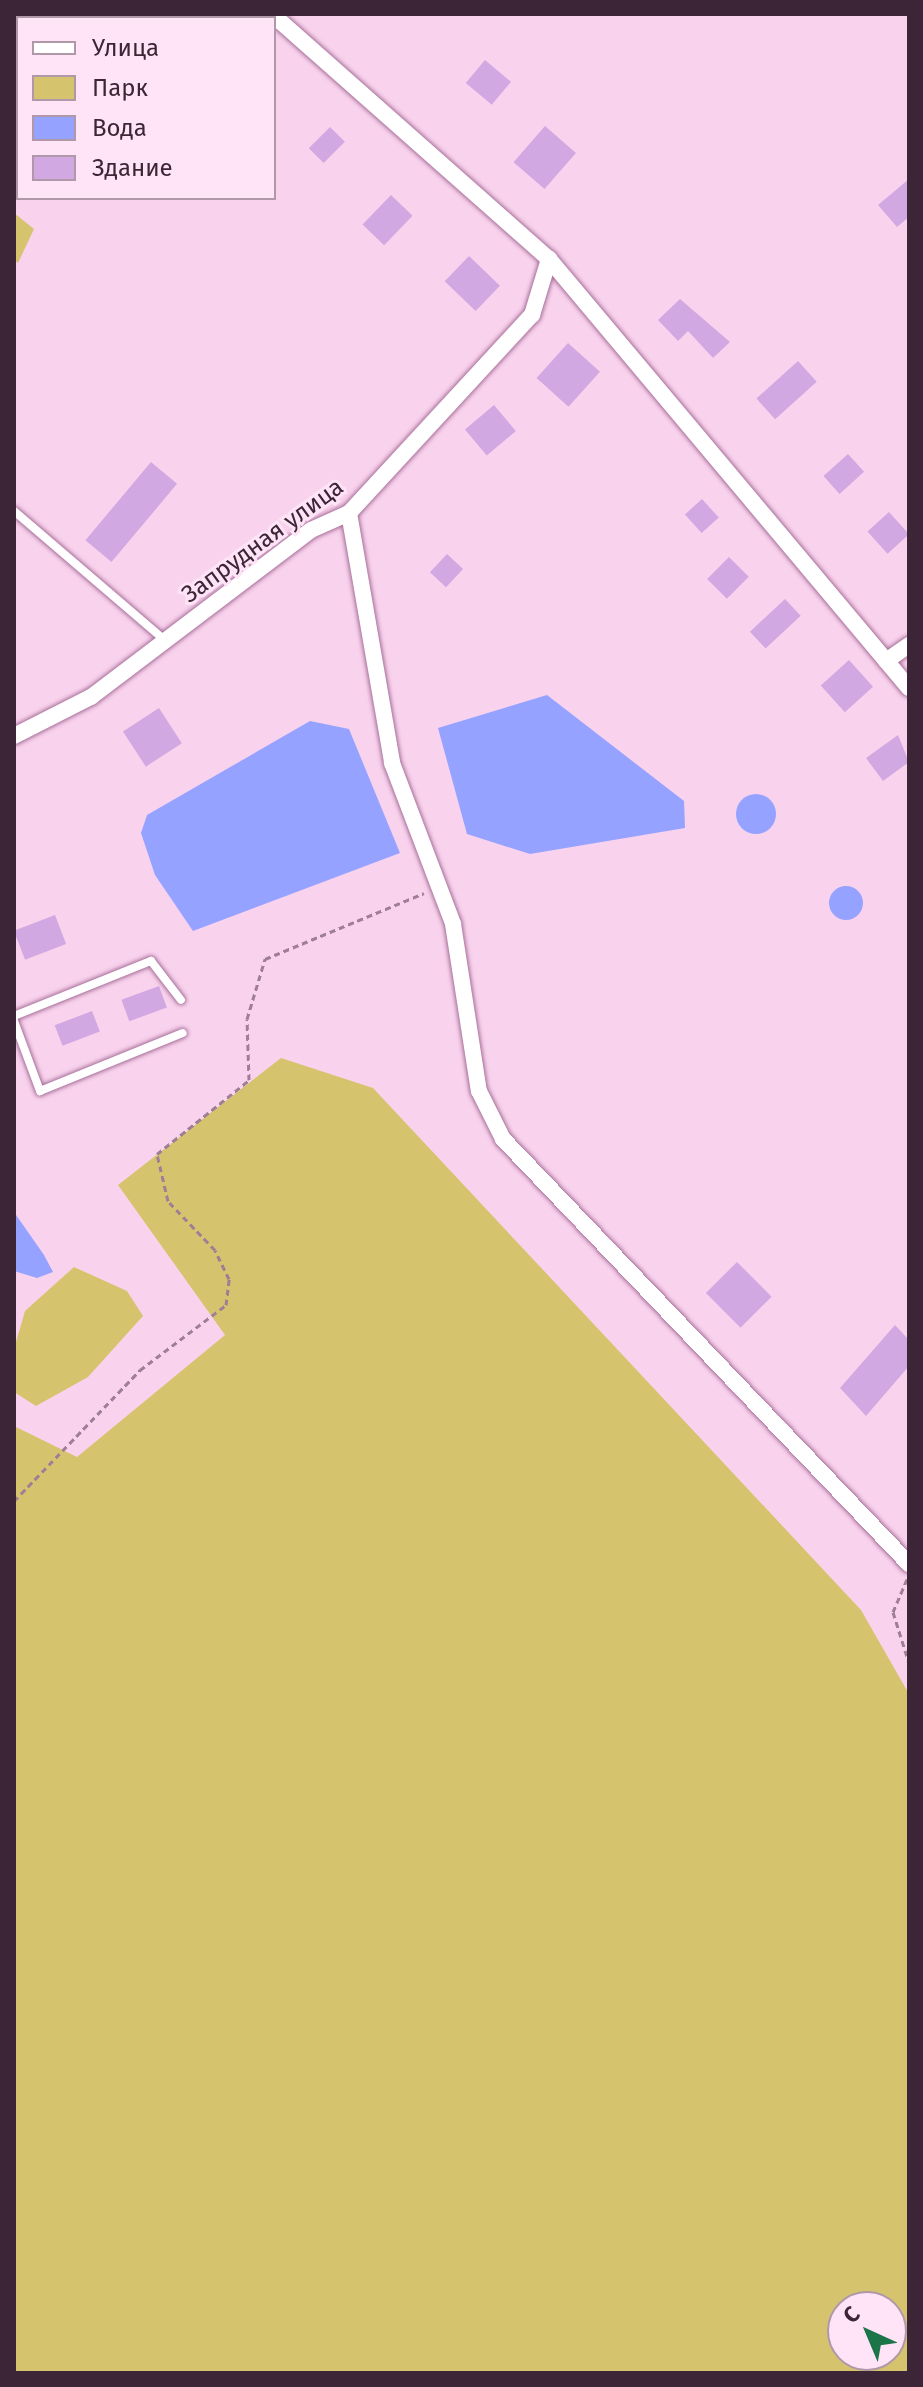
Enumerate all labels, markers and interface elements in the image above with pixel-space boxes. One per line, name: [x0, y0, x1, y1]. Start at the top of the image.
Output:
legend: [16, 16, 276, 200]
text: Улица: [92, 34, 159, 62]
text: Парк: [92, 74, 148, 102]
text: Вода: [92, 114, 147, 142]
text: Здание: [92, 154, 173, 182]
street label: Запрудная улица: [177, 473, 349, 609]
north arrow: [827, 2291, 907, 2371]
text: С: [837, 2301, 865, 2329]

